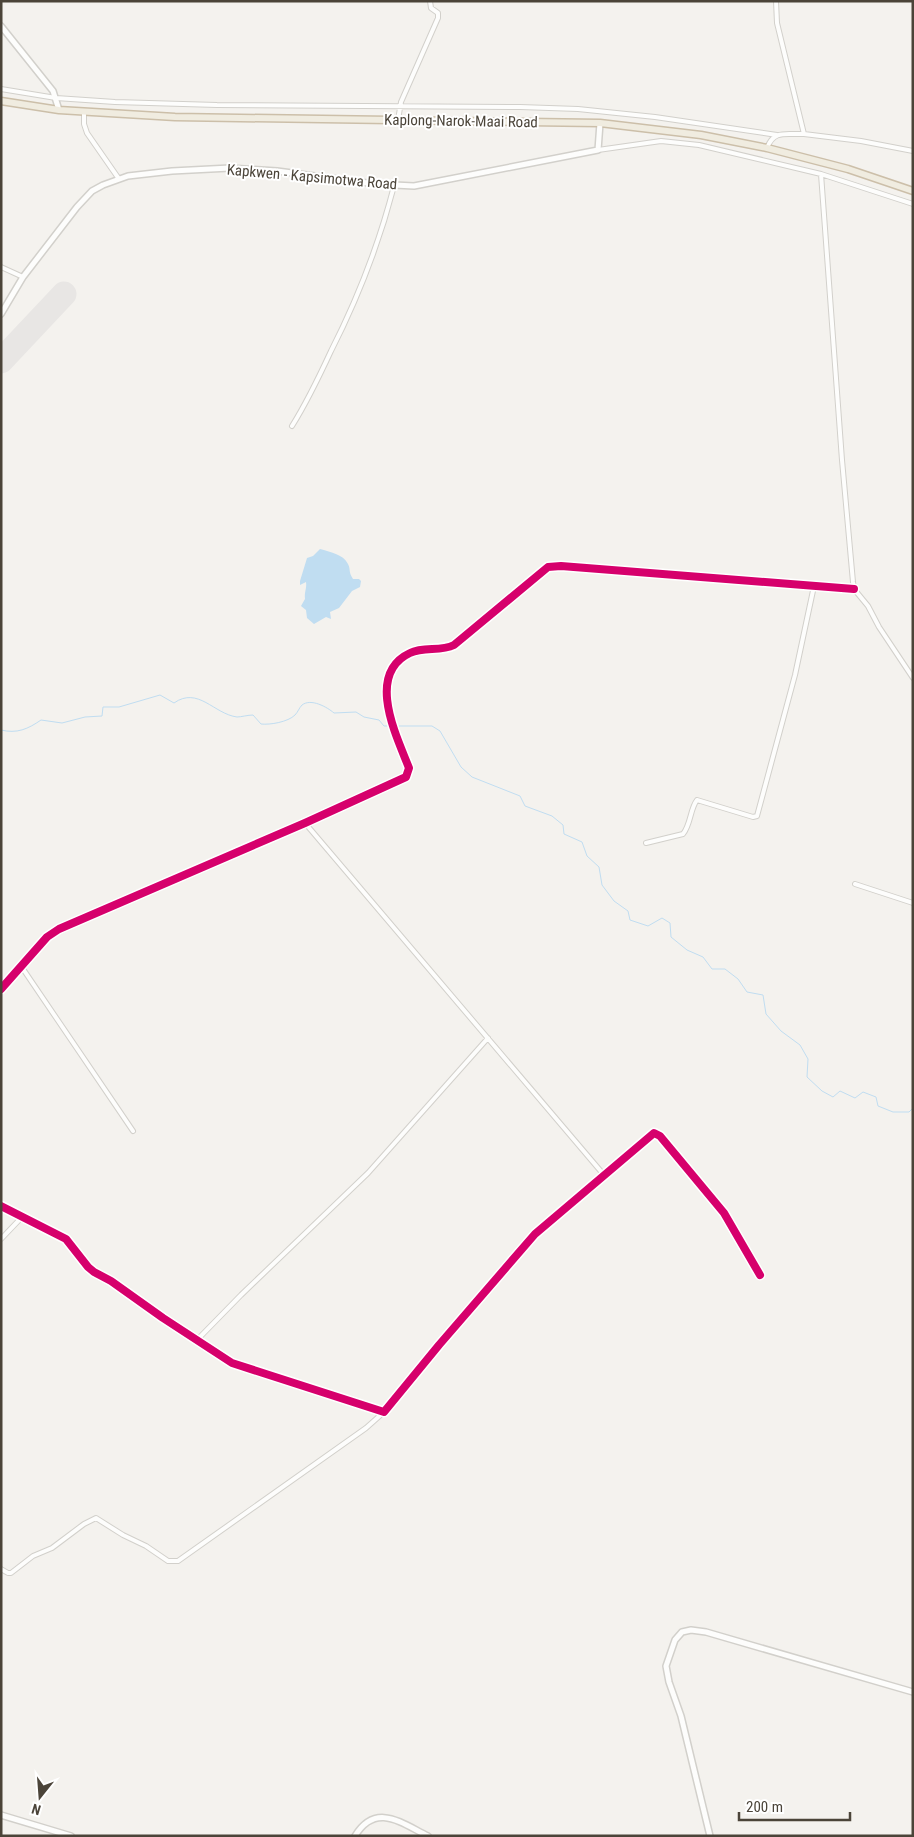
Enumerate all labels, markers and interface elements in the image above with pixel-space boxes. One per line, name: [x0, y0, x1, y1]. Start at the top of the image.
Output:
street label: Kaplong-Narok-Maai Road: [384, 111, 538, 131]
street label: Kapkwen - Kapsimotwa Road: [226, 161, 398, 193]
north arrow: [15, 1772, 65, 1822]
scale bar: [739, 1790, 850, 1822]
text: 200 m: [746, 1798, 783, 1816]
text: N: [30, 1801, 43, 1818]

